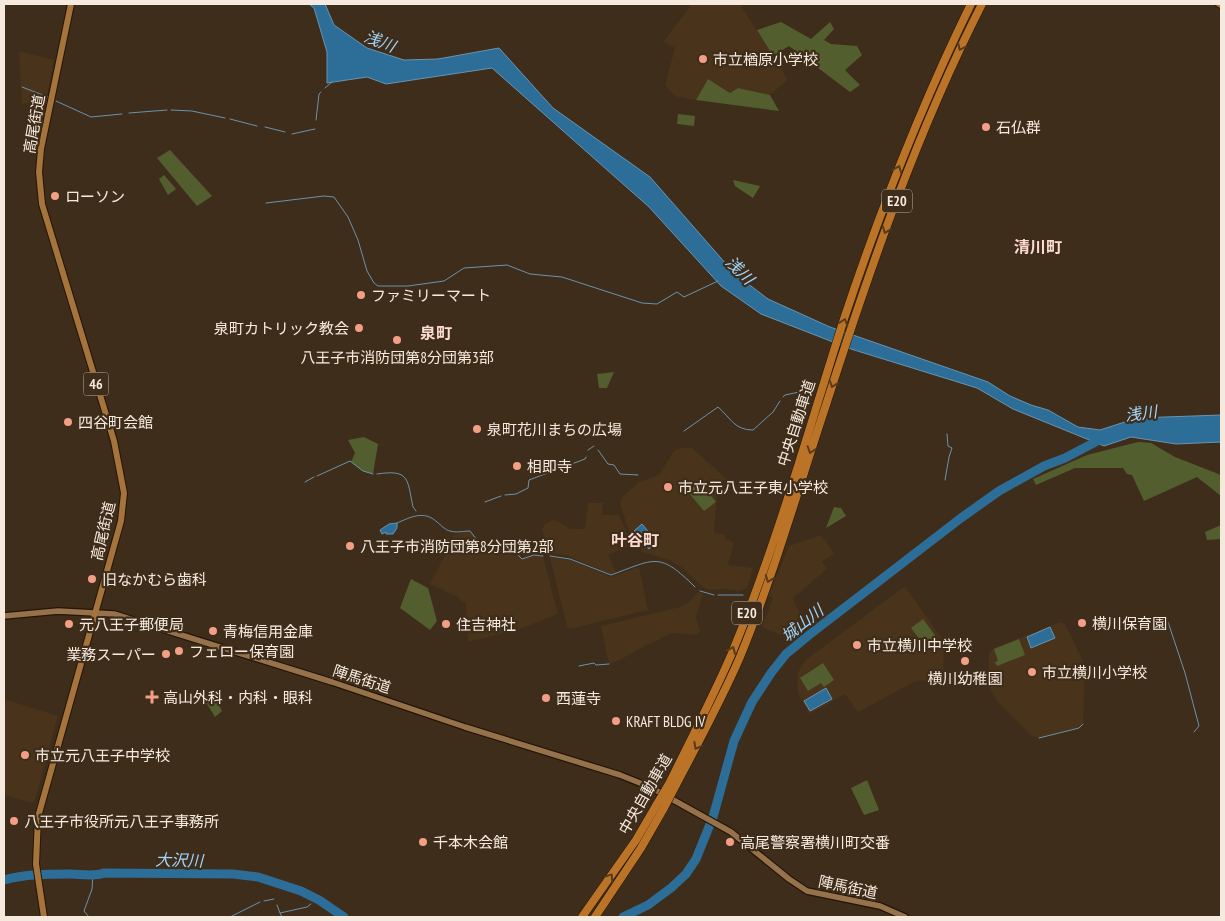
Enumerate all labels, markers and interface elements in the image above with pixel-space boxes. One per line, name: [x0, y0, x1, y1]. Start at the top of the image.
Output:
water label: 浅川: [361, 26, 400, 57]
one-way arrow: [957, 42, 967, 51]
place label: 市立楢原小学校: [713, 50, 818, 69]
marker: 市立楢原小学校: [697, 53, 709, 65]
street label: 高尾街道: [19, 93, 49, 155]
place label: 石仏群: [996, 118, 1041, 137]
marker: 石仏群: [980, 121, 992, 133]
one-way arrow: [892, 165, 903, 174]
place label: ローソン: [65, 187, 125, 206]
marker: ローソン: [49, 190, 61, 202]
road number: E20: [882, 190, 912, 212]
one-way arrow: [882, 225, 892, 234]
district label: 清川町: [1014, 237, 1062, 257]
water label: 浅川: [722, 252, 760, 290]
place label: ファミリーマート: [371, 286, 491, 305]
marker: ファミリーマート: [355, 289, 367, 301]
one-way arrow: [838, 318, 848, 327]
place label: 泉町カトリック教会: [214, 319, 349, 338]
marker: 泉町カトリック教会: [353, 322, 365, 334]
district label: 泉町: [420, 323, 452, 343]
marker: 八王子市消防団第8分団第3部: [391, 334, 403, 346]
place label: 八王子市消防団第8分団第3部: [300, 348, 494, 367]
road number: 46: [84, 372, 108, 396]
street label: 中央自動車道: [773, 377, 819, 469]
one-way arrow: [829, 379, 839, 387]
water label: 浅川: [1124, 401, 1160, 425]
place label: 四谷町会館: [78, 413, 153, 432]
marker: 四谷町会館: [62, 416, 74, 428]
place label: 泉町花川まちの広場: [487, 420, 622, 439]
marker: 泉町花川まちの広場: [471, 423, 483, 435]
one-way arrow: [807, 445, 817, 454]
place label: 相即寺: [527, 457, 572, 476]
marker: 相即寺: [511, 460, 523, 472]
place label: 市立元八王子東小学校: [678, 478, 828, 497]
marker: 市立元八王子東小学校: [662, 481, 674, 493]
street label: 高尾街道: [87, 500, 119, 562]
district label: 叶谷町: [611, 530, 659, 550]
place label: 八王子市消防団第8分団第2部: [360, 537, 554, 556]
marker: 八王子市消防団第8分団第2部: [344, 540, 356, 552]
place label: 旧なかむら歯科: [102, 570, 207, 589]
marker: 旧なかむら歯科: [86, 573, 98, 585]
one-way arrow: [765, 574, 775, 583]
water label: 城山川: [777, 599, 829, 646]
road number: E20: [732, 602, 762, 624]
place label: 横川保育園: [1092, 614, 1167, 633]
place label: 元八王子郵便局: [79, 615, 184, 634]
place label: 住吉神社: [456, 615, 516, 634]
marker: 横川保育園: [1076, 617, 1088, 629]
marker: 元八王子郵便局: [63, 618, 75, 630]
marker: 住吉神社: [440, 618, 452, 630]
place label: 青梅信用金庫: [223, 622, 313, 641]
marker: 青梅信用金庫: [207, 625, 219, 637]
place label: 市立横川中学校: [867, 636, 972, 655]
marker: 市立横川中学校: [851, 639, 863, 651]
place label: フェロー保育園: [189, 642, 294, 661]
place label: 業務スーパー: [66, 645, 156, 664]
marker: フェロー保育園: [173, 645, 185, 657]
one-way arrow: [726, 646, 737, 655]
marker: 業務スーパー: [160, 648, 172, 660]
marker: 横川幼稚園: [959, 655, 971, 667]
street label: 陣馬街道: [331, 661, 393, 697]
place label: 市立横川小学校: [1042, 663, 1147, 682]
marker: 市立横川小学校: [1026, 666, 1038, 678]
place label: 横川幼稚園: [927, 669, 1003, 688]
place label: 高山外科・内科・眼科: [163, 688, 313, 707]
place label: 西蓮寺: [556, 689, 601, 708]
marker: 高山外科・内科・眼科: [145, 690, 159, 704]
marker: 西蓮寺: [540, 692, 552, 704]
place label: KRAFT BLDG IV: [626, 712, 705, 731]
marker: KRAFT BLDG IV: [610, 715, 622, 727]
one-way arrow: [693, 741, 703, 750]
place label: 市立元八王子中学校: [35, 746, 170, 765]
marker: 市立元八王子中学校: [19, 749, 31, 761]
street label: 中央自動車道: [614, 750, 676, 838]
place label: 八王子市役所元八王子事務所: [24, 812, 219, 831]
marker: 八王子市役所元八王子事務所: [8, 815, 20, 827]
place label: 千本木会館: [433, 833, 508, 852]
place label: 高尾警察署横川町交番: [740, 833, 890, 852]
marker: 千本木会館: [417, 836, 429, 848]
marker: 高尾警察署横川町交番: [724, 836, 736, 848]
water label: 大沢川: [155, 850, 205, 870]
street label: 陣馬街道: [817, 871, 879, 903]
one-way arrow: [604, 873, 613, 883]

